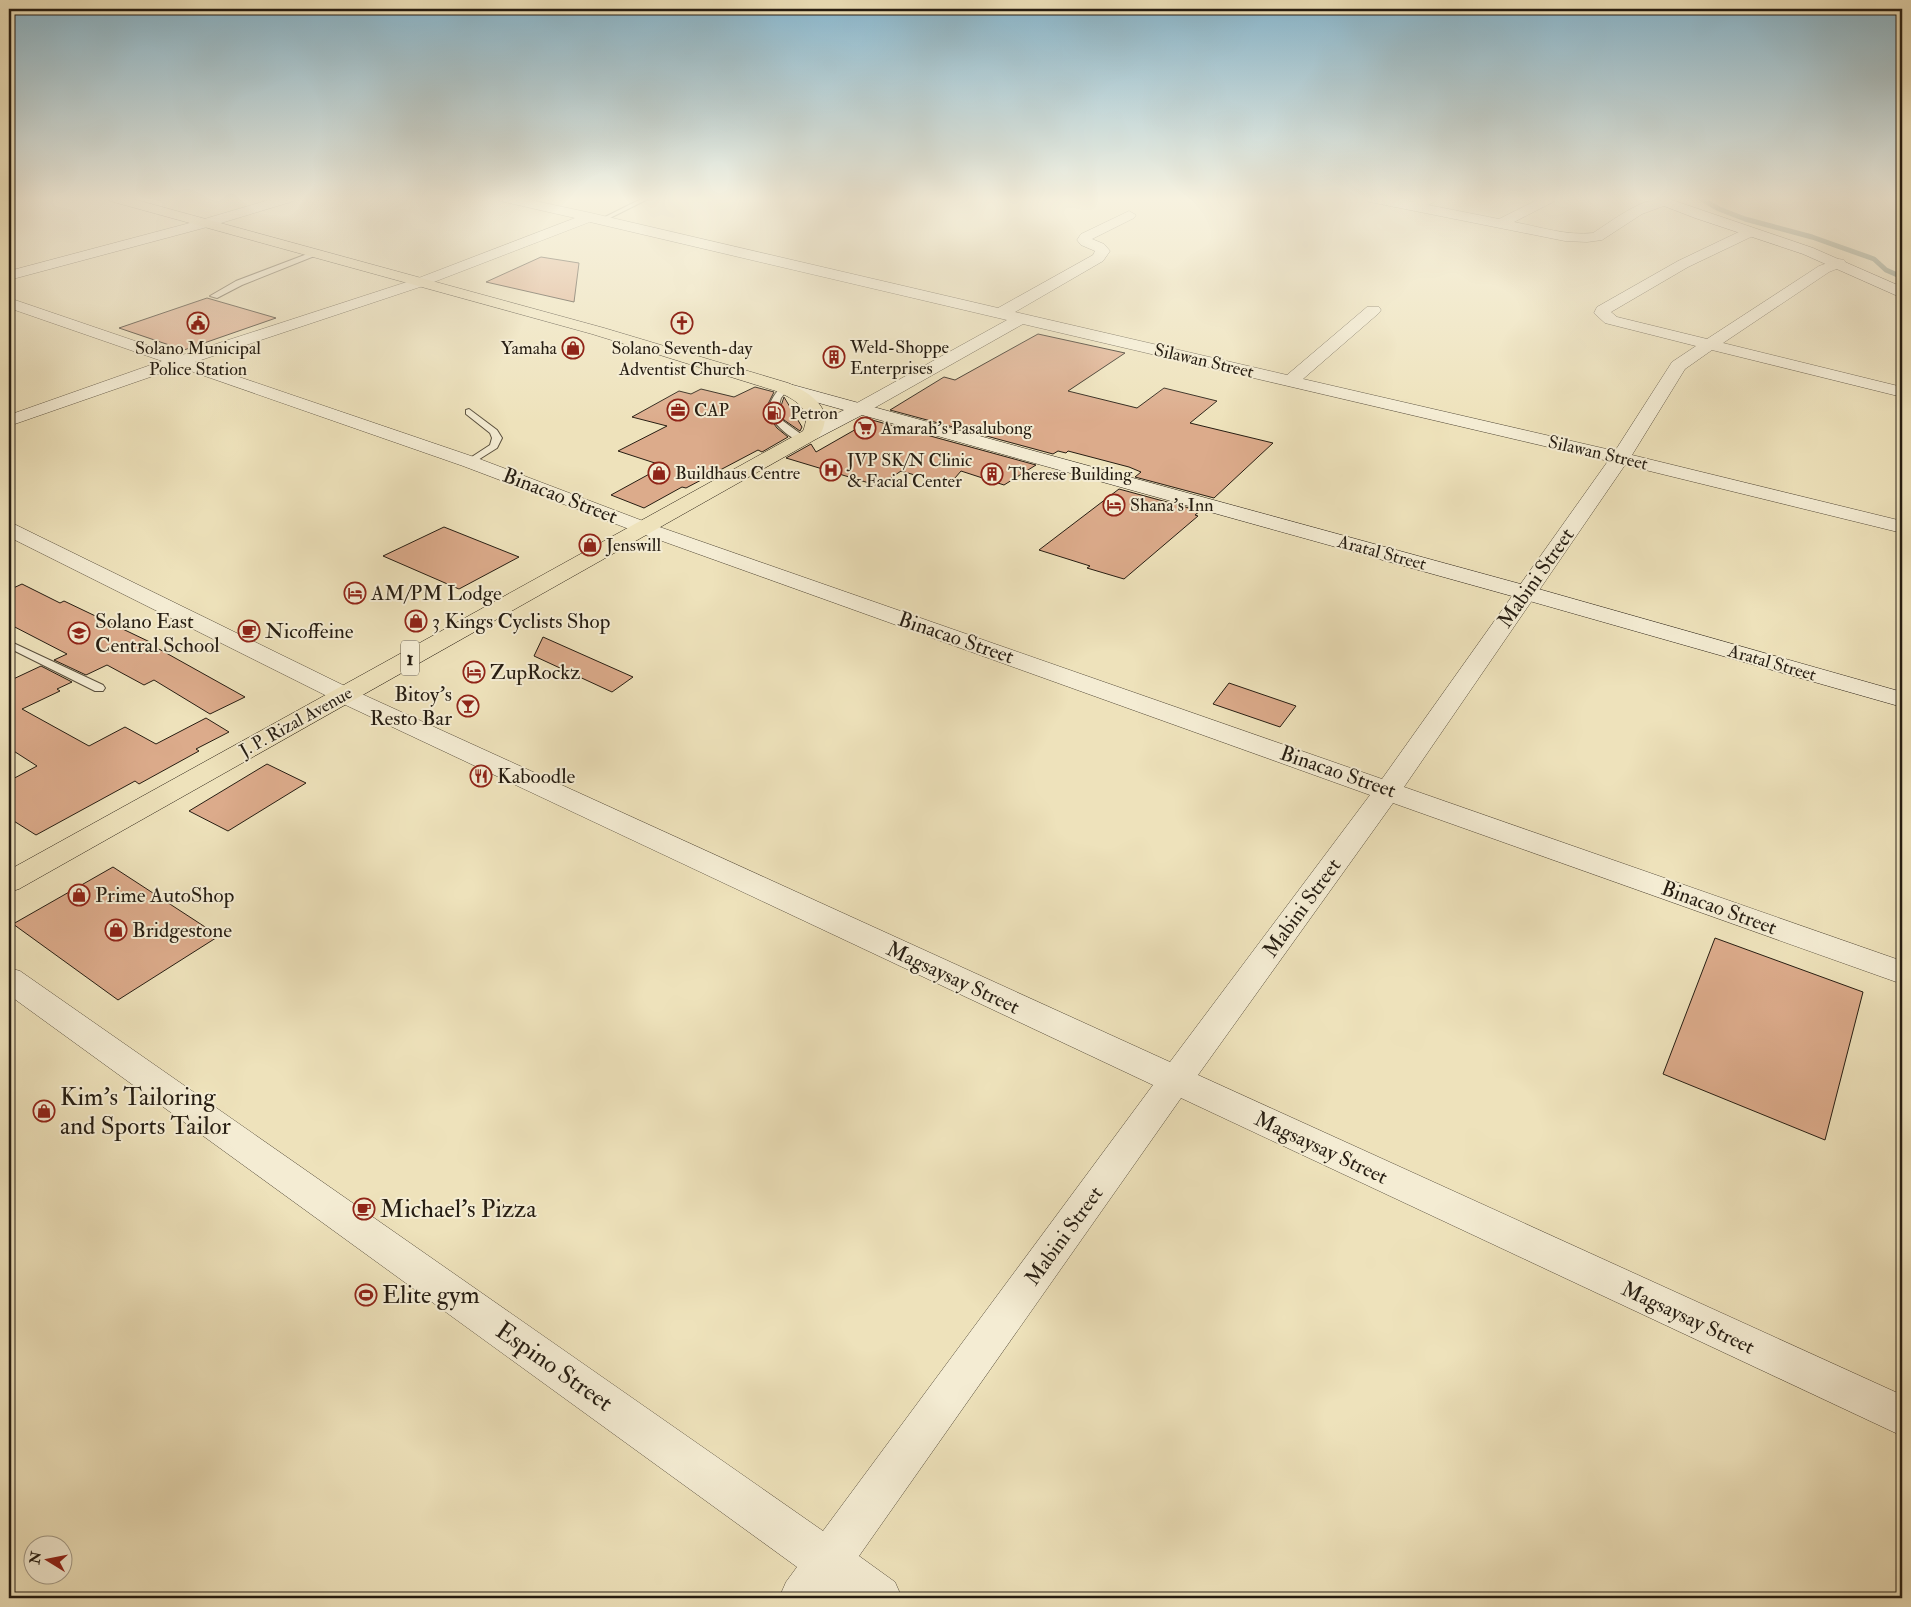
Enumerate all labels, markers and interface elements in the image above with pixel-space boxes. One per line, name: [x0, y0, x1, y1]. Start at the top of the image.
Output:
public building icon: Solano Municipal Police Station: [186, 311, 210, 335]
church icon: Solano Seventh-day Adventist Church: [670, 311, 694, 335]
shop icon: Yamaha: [561, 336, 585, 360]
place label: Weld-Shoppe Enterprises: [849, 336, 950, 380]
place label: Solano Municipal Police Station: [135, 337, 261, 381]
place label: Yamaha: [501, 337, 558, 360]
place label: Solano Seventh-day Adventist Church: [611, 337, 754, 381]
street label: Silawan Street: [1152, 338, 1256, 384]
building icon: Weld-Shoppe Enterprises: [822, 345, 846, 369]
office icon: CAP: [666, 398, 690, 422]
place label: CAP: [694, 399, 730, 422]
fuel station icon: Petron: [762, 401, 786, 425]
place label: Petron: [790, 402, 838, 425]
supermarket icon: Amarah's Pasalubong: [853, 416, 877, 440]
place label: Amarah's Pasalubong: [880, 417, 1033, 440]
street label: Silawan Street: [1546, 430, 1650, 476]
place label: JVP SK/N Clinic & Facial Center: [846, 449, 972, 493]
hospital icon: JVP SK/N Clinic & Facial Center: [819, 458, 843, 482]
shop icon: Buildhaus Centre: [647, 461, 671, 485]
street label: Binacao Street: [499, 462, 621, 530]
place label: Buildhaus Centre: [675, 462, 801, 485]
building icon: Therese Building: [980, 462, 1004, 486]
place label: Therese Building: [1008, 463, 1133, 486]
hotel icon: Shana's Inn: [1102, 493, 1126, 517]
place label: Shana's Inn: [1130, 494, 1214, 517]
street label: Mabini Street: [1492, 523, 1580, 633]
street label: Aratal Street: [1334, 530, 1429, 576]
shop icon: Jenswill: [578, 533, 602, 557]
place label: Jenswill: [605, 534, 661, 557]
place label: AM/PM Lodge: [370, 580, 502, 607]
hotel icon: AM/PM Lodge: [343, 581, 367, 605]
street label: Binacao Street: [894, 606, 1018, 671]
place label: Solano East Central School: [95, 608, 220, 659]
place label: 3 Kings Cyclists Shop: [432, 608, 610, 635]
shop icon: 3 Kings Cyclists Shop: [404, 609, 428, 633]
place label: Nicoffeine: [265, 618, 354, 645]
cafe icon: Nicoffeine: [237, 619, 261, 643]
school or university icon: Solano East Central School: [67, 621, 91, 645]
street label: Aratal Street: [1724, 639, 1819, 687]
road number: 1: [401, 640, 419, 676]
place label: ZupRockz: [490, 659, 580, 686]
hotel icon: ZupRockz: [462, 660, 486, 684]
street label: J. P. Rizal Avenue: [235, 681, 357, 763]
place label: Bitoy’s Resto Bar: [370, 681, 452, 732]
bar icon: Bitoy’s Resto Bar: [456, 694, 480, 718]
street label: Binacao Street: [1276, 740, 1400, 805]
place label: Kaboodle: [497, 763, 575, 790]
restaurant icon: Kaboodle: [469, 764, 493, 788]
street label: Mabini Street: [1257, 853, 1347, 963]
street label: Binacao Street: [1658, 875, 1781, 941]
place label: Prime AutoShop: [95, 882, 234, 909]
shop icon: Prime AutoShop: [67, 883, 91, 907]
place label: Bridgestone: [132, 917, 232, 944]
shop icon: Bridgestone: [104, 918, 128, 942]
street label: Magsaysay Street: [882, 935, 1024, 1021]
place label: Kim's Tailoring and Sports Tailor: [60, 1082, 232, 1142]
shop icon: Kim's Tailoring and Sports Tailor: [32, 1099, 56, 1123]
street label: Magsaysay Street: [1250, 1105, 1392, 1191]
street label: Mabini Street: [1019, 1181, 1109, 1291]
place label: Michael's Pizza: [380, 1194, 537, 1225]
cafe icon: Michael's Pizza: [352, 1197, 376, 1221]
street label: Magsaysay Street: [1617, 1275, 1759, 1361]
place label: Elite gym: [382, 1280, 480, 1311]
sports icon: Elite gym: [354, 1283, 378, 1307]
street label: Espino Street: [489, 1315, 619, 1419]
north arrow: [22, 1534, 72, 1584]
text: N: [26, 1550, 45, 1566]

